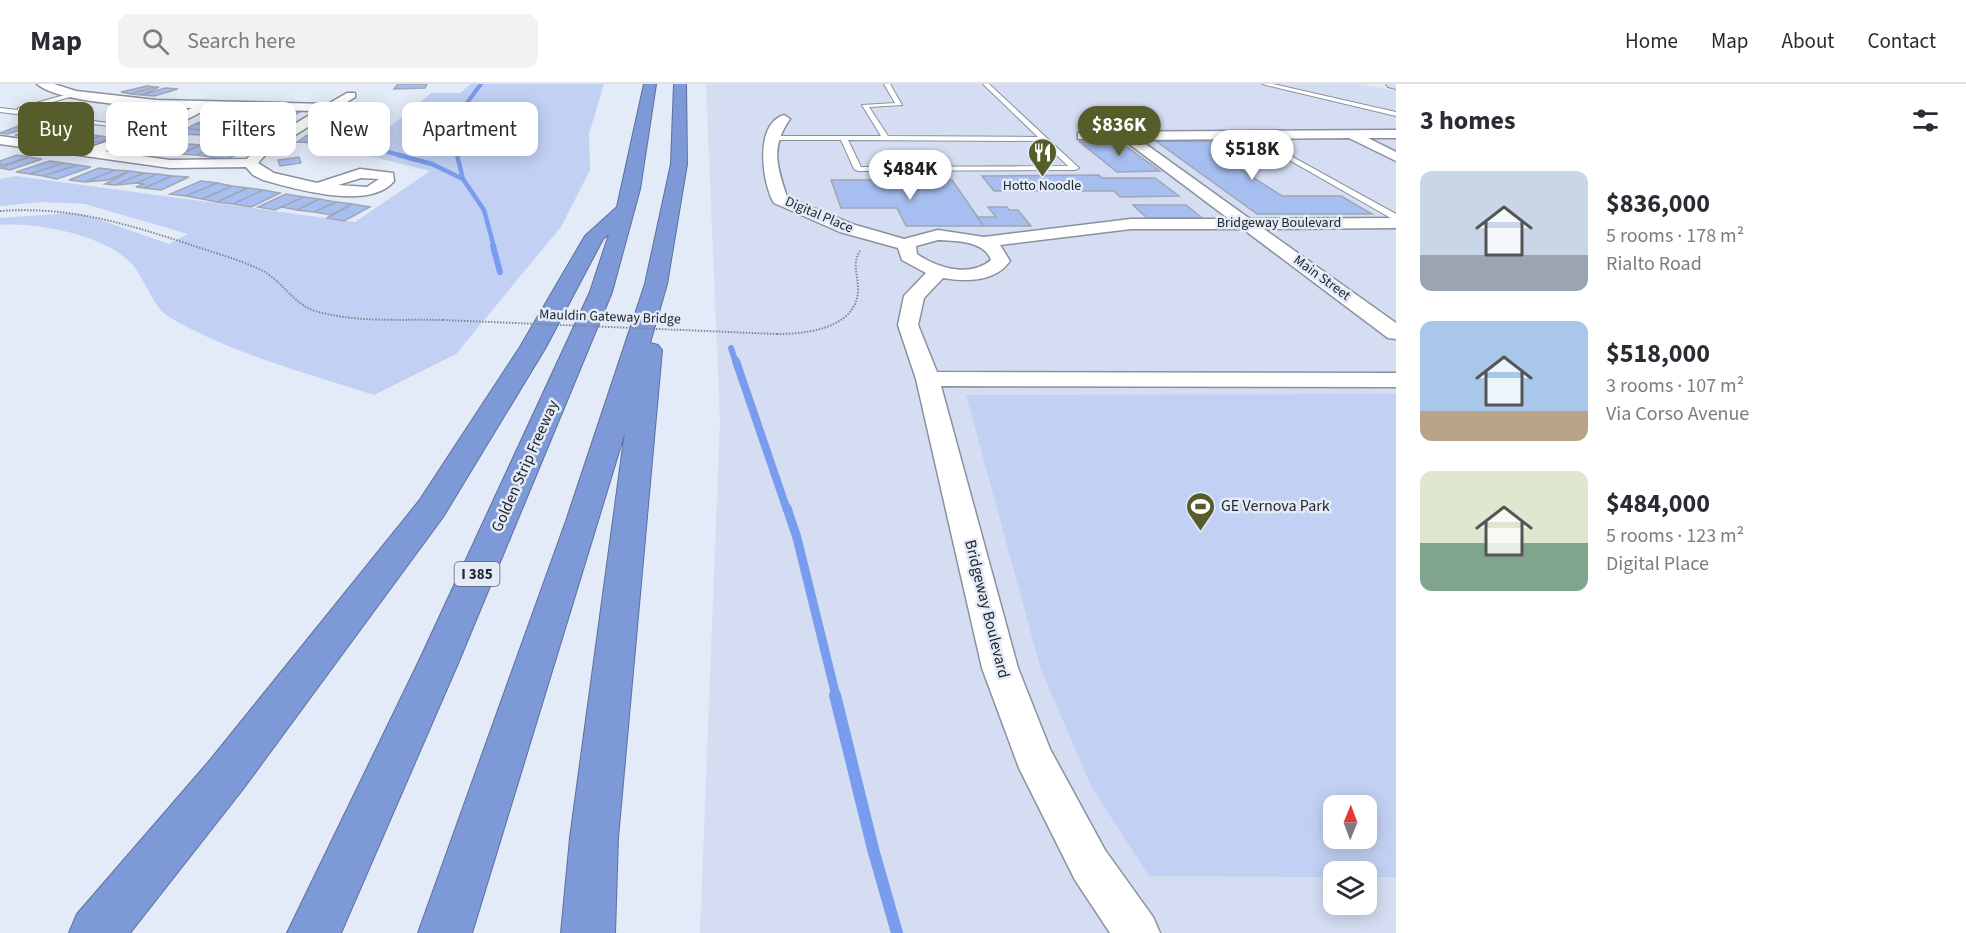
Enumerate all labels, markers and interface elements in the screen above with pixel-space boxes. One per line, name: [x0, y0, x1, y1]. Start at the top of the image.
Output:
search box: [118, 14, 538, 68]
text: Map: [30, 21, 82, 61]
icon: search: [139, 25, 172, 58]
text: Search here: [187, 25, 296, 57]
text: Home: [1625, 26, 1678, 56]
text: Map: [1711, 26, 1749, 56]
text: About: [1782, 26, 1834, 56]
text: Contact: [1867, 26, 1936, 56]
chip: Buy: [18, 102, 94, 156]
chip: Rent: [106, 102, 188, 156]
chip: Filters: [200, 102, 296, 156]
chip: New: [308, 102, 390, 156]
chip: Apartment: [402, 102, 538, 156]
text: 3 homes: [1420, 102, 1515, 139]
icon: filters: [1909, 104, 1942, 137]
pin: $836K: [1077, 106, 1161, 157]
text: $836K: [1092, 111, 1146, 139]
pin: $518K: [1210, 130, 1294, 181]
text: $518K: [1225, 135, 1279, 163]
restaurant icon: Hotto Noodle: [1026, 136, 1058, 178]
pin: $484K: [868, 150, 952, 201]
text: $484K: [883, 155, 937, 183]
place label: Hotto Noodle: [1003, 176, 1081, 196]
text: $836,000: [1606, 185, 1710, 222]
street label: Digital Place: [782, 192, 856, 238]
icon: home: [1468, 195, 1540, 267]
street label: Bridgeway Boulevard: [1217, 213, 1341, 233]
text: 5 rooms · 178 m²: [1606, 222, 1744, 250]
street label: Main Street: [1289, 250, 1355, 306]
text: Rialto Road: [1606, 250, 1702, 278]
street label: Mauldin Gateway Bridge: [539, 305, 681, 329]
text: $518,000: [1606, 335, 1710, 372]
icon: home: [1468, 345, 1540, 417]
text: 3 rooms · 107 m²: [1606, 372, 1744, 400]
street label: Golden Strip Freeway: [486, 396, 564, 535]
text: Via Corso Avenue: [1606, 400, 1749, 428]
text: $484,000: [1606, 485, 1710, 522]
sports icon: GE Vernova Park: [1184, 490, 1216, 532]
place label: GE Vernova Park: [1221, 495, 1330, 517]
icon: home: [1468, 495, 1540, 567]
text: 5 rooms · 123 m²: [1606, 522, 1744, 550]
street label: Bridgeway Boulevard: [959, 537, 1015, 681]
text: Digital Place: [1606, 550, 1709, 578]
road number: I 385: [454, 562, 500, 586]
north arrow: [1323, 795, 1377, 849]
map controls: [1323, 795, 1377, 915]
button: layers: [1323, 861, 1377, 915]

